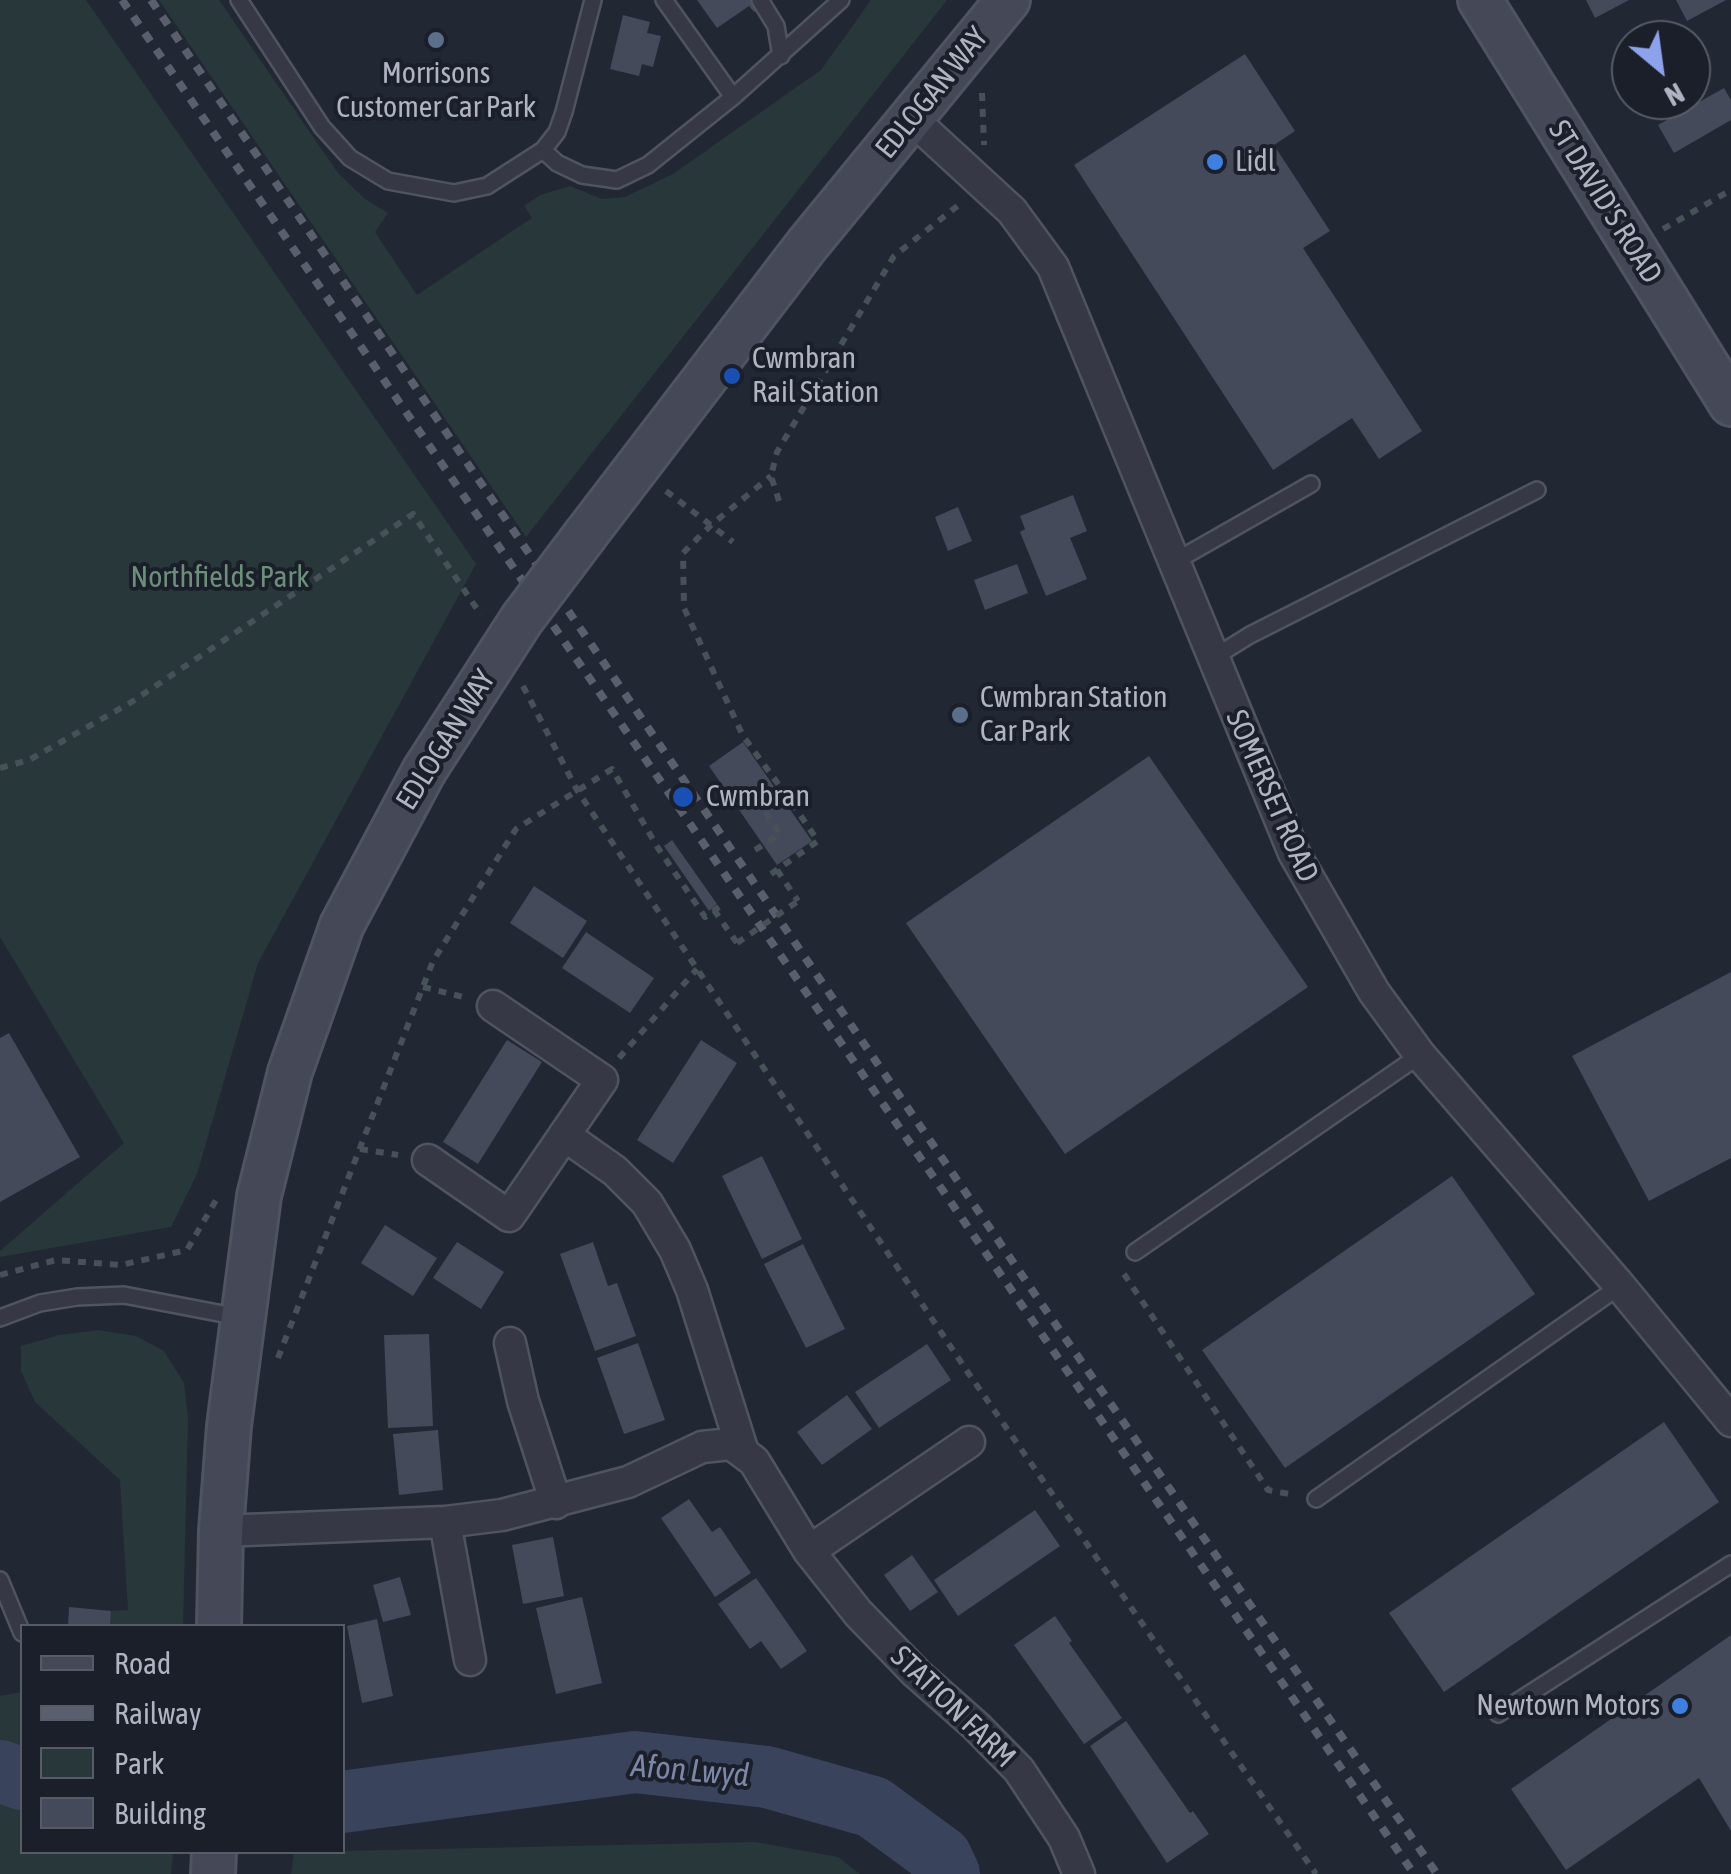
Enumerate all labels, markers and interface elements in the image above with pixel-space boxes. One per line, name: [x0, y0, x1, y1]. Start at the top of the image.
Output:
street label: EDLOGAN WAY: [868, 20, 996, 166]
north arrow: [1611, 20, 1711, 120]
marker: Morrisons Customer Car Park: [425, 29, 447, 51]
place label: Morrisons Customer Car Park: [336, 56, 536, 126]
text: N: [1660, 76, 1690, 112]
street label: ST DAVID'S ROAD: [1541, 114, 1669, 290]
place label: Lidl: [1235, 144, 1276, 180]
marker: Lidl: [1204, 151, 1226, 173]
place label: Cwmbran Rail Station: [752, 341, 879, 412]
marker: Cwmbran Rail Station: [721, 365, 743, 387]
park label: Northfields Park: [130, 560, 310, 596]
street label: EDLOGAN WAY: [389, 663, 503, 817]
place label: Cwmbran Station Car Park: [980, 680, 1167, 750]
marker: Cwmbran Station Car Park: [949, 704, 971, 726]
street label: SOMERSET ROAD: [1218, 704, 1326, 888]
place label: Cwmbran: [706, 779, 810, 815]
marker: Cwmbran: [670, 784, 696, 810]
legend: [20, 1624, 345, 1854]
street label: STATION FARM: [883, 1639, 1023, 1775]
text: Road: [114, 1646, 171, 1680]
place label: Newtown Motors: [1476, 1688, 1660, 1724]
marker: Newtown Motors: [1669, 1695, 1691, 1717]
text: Railway: [114, 1696, 201, 1730]
text: Park: [114, 1746, 164, 1780]
water label: Afon Lwyd: [630, 1747, 750, 1795]
text: Building: [114, 1796, 206, 1830]

